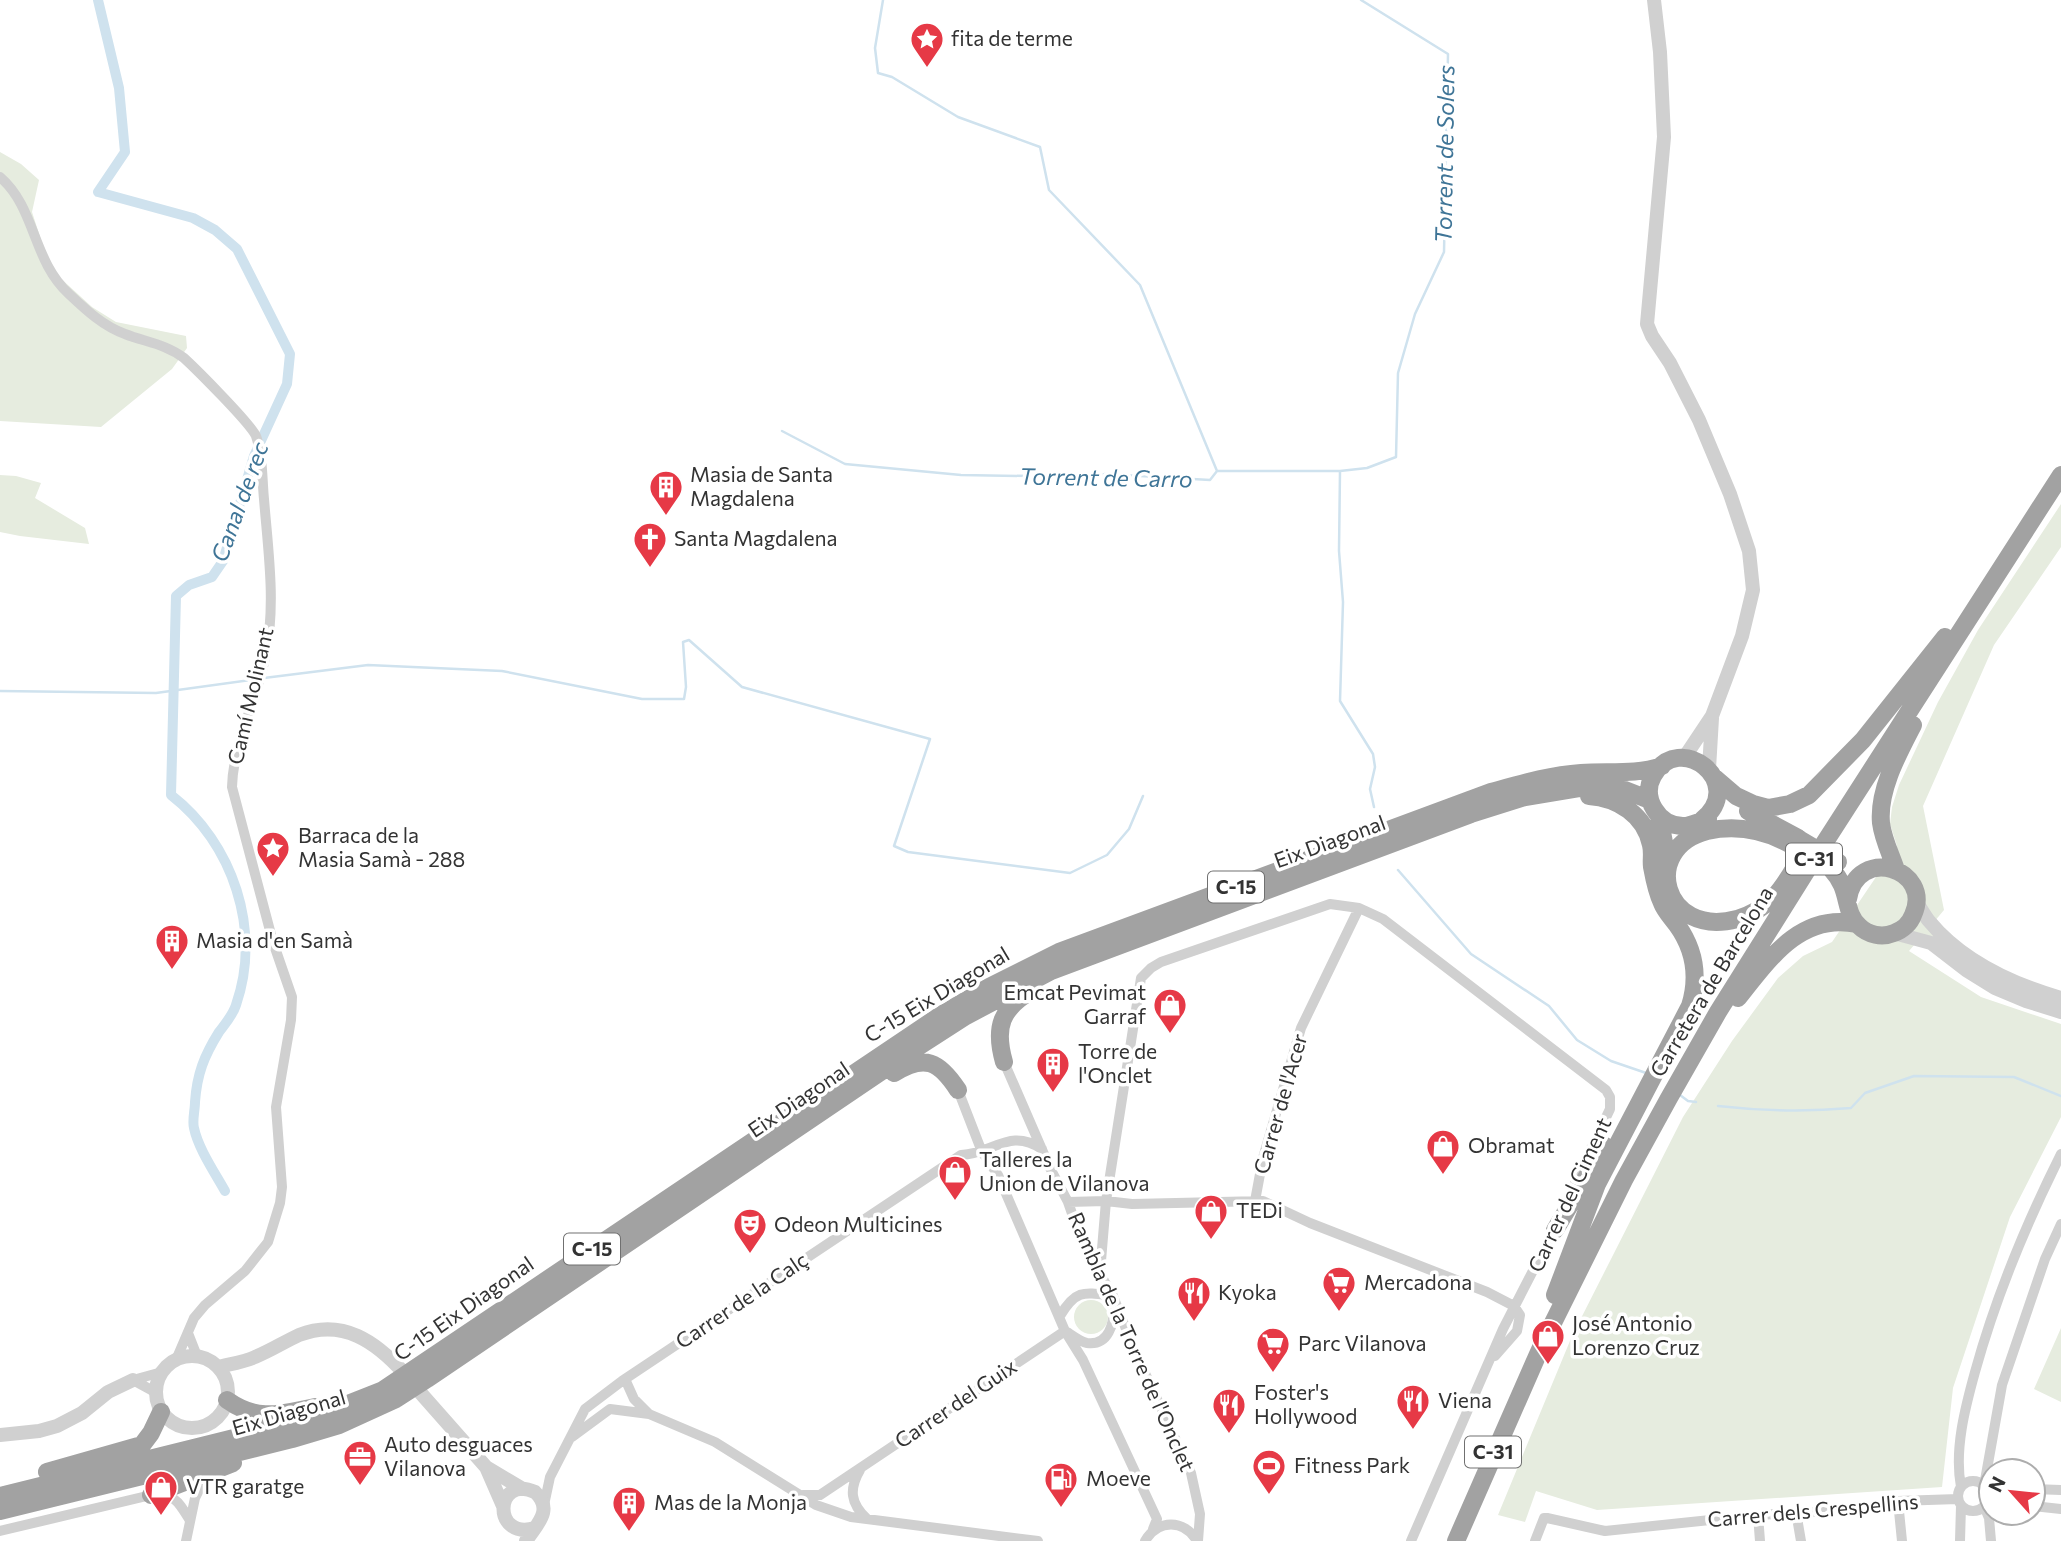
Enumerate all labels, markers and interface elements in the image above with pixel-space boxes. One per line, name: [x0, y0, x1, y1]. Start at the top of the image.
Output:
place icon: fita de terme: [908, 20, 946, 69]
place label: fita de terme: [951, 25, 1073, 50]
water label: Torrent de Solers: [1428, 65, 1460, 243]
water label: Canal de rec: [204, 437, 274, 565]
place label: Masia de Santa Magdalena: [690, 461, 833, 510]
water label: Torrent de Carro: [1019, 461, 1193, 493]
building icon: Masia de Santa Magdalena: [647, 468, 685, 517]
church icon: Santa Magdalena: [631, 520, 669, 569]
place label: Santa Magdalena: [674, 525, 838, 550]
street label: Camí Molinant: [222, 625, 277, 767]
street label: Eix Diagonal: [1270, 809, 1389, 872]
place label: Barraca de la Masia Samà - 288: [298, 822, 465, 871]
place icon: Barraca de la Masia Samà - 288: [254, 829, 292, 878]
road number: C-31: [1786, 844, 1842, 874]
road number: C-15: [1208, 872, 1264, 902]
street label: Carretera de Barcelona: [1644, 882, 1777, 1081]
building icon: Masia d'en Samà: [153, 922, 191, 971]
place label: Masia d'en Samà: [196, 927, 353, 952]
street label: C-15 Eix Diagonal: [859, 941, 1013, 1047]
place label: Emcat Pevimat Garraf: [1004, 979, 1147, 1028]
shop icon: Emcat Pevimat Garraf: [1151, 986, 1189, 1035]
street label: Carrer de l'Acer: [1248, 1031, 1312, 1177]
place label: Torre de l'Onclet: [1078, 1038, 1157, 1087]
building icon: Torre de l'Onclet: [1034, 1045, 1072, 1094]
street label: Eix Diagonal: [743, 1056, 854, 1142]
street label: Carrer del Ciment: [1522, 1113, 1615, 1276]
shop icon: Obramat: [1424, 1127, 1462, 1176]
place label: Obramat: [1468, 1132, 1555, 1157]
place label: Talleres la Union de Vilanova: [979, 1146, 1149, 1195]
shop icon: Talleres la Union de Vilanova: [936, 1153, 974, 1202]
shop icon: TEDi: [1192, 1192, 1230, 1241]
place label: TEDi: [1236, 1197, 1283, 1222]
theatre icon: Odeon Multicines: [731, 1206, 769, 1255]
street label: Rambla de la Torre de l'Onclet: [1064, 1208, 1201, 1475]
place label: Odeon Multicines: [774, 1211, 943, 1236]
road number: C-15: [564, 1233, 620, 1264]
street label: Carrer de la Calç: [670, 1246, 812, 1353]
street label: C-15 Eix Diagonal: [388, 1250, 538, 1365]
supermarket icon: Mercadona: [1320, 1264, 1358, 1313]
place label: Mercadona: [1364, 1269, 1472, 1294]
restaurant icon: Kyoka: [1175, 1274, 1213, 1323]
place label: Kyoka: [1218, 1279, 1277, 1304]
place label: José Antonio Lorenzo Cruz: [1572, 1310, 1700, 1359]
shop icon: José Antonio Lorenzo Cruz: [1529, 1317, 1567, 1366]
supermarket icon: Parc Vilanova: [1254, 1325, 1292, 1374]
place label: Parc Vilanova: [1298, 1330, 1426, 1355]
street label: Carrer del Guix: [890, 1353, 1021, 1453]
place label: Foster's Hollywood: [1254, 1379, 1357, 1428]
restaurant icon: Viena: [1394, 1382, 1432, 1431]
street label: Eix Diagonal: [229, 1383, 348, 1440]
restaurant icon: Foster's Hollywood: [1210, 1386, 1248, 1435]
place label: Viena: [1438, 1387, 1492, 1412]
place label: Auto desguaces Vilanova: [384, 1431, 533, 1480]
road number: C-31: [1465, 1436, 1521, 1468]
office icon: Auto desguaces Vilanova: [341, 1438, 379, 1487]
sports icon: Fitness Park: [1250, 1447, 1288, 1496]
place label: Fitness Park: [1294, 1452, 1410, 1477]
north arrow: [1977, 1457, 2047, 1527]
fuel station icon: Moeve: [1042, 1460, 1080, 1509]
place label: Moeve: [1086, 1465, 1151, 1490]
shop icon: VTR garatge: [142, 1468, 180, 1517]
text: N: [1983, 1472, 2010, 1496]
place label: VTR garatge: [186, 1473, 304, 1498]
building icon: Mas de la Monja: [610, 1484, 648, 1533]
street label: Carrer dels Crespellins: [1706, 1488, 1919, 1531]
place label: Mas de la Monja: [654, 1489, 807, 1514]

